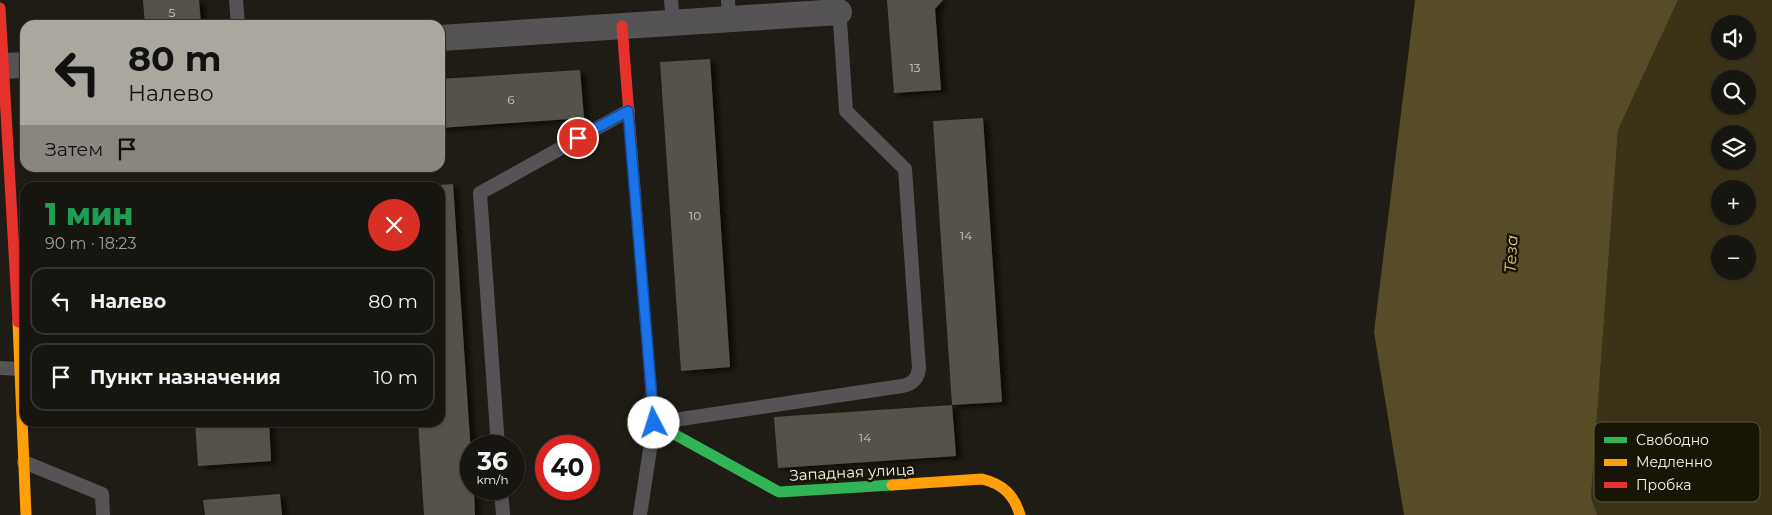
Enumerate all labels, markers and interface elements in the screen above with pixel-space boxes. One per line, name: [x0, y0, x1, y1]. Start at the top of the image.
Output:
house number: 5: [169, 5, 176, 20]
map controls: [1711, 15, 1756, 280]
button: sound: [1711, 15, 1756, 60]
text: 80 m: [128, 37, 222, 80]
icon: left: [45, 40, 110, 105]
house number: 13: [909, 60, 921, 75]
button: search: [1711, 70, 1756, 115]
text: Налево: [128, 80, 214, 107]
house number: 6: [507, 92, 515, 107]
pin: [557, 117, 599, 159]
icon: arrive: [564, 124, 592, 152]
button: layers: [1711, 125, 1756, 170]
icon: arrive: [113, 135, 141, 163]
text: Затем: [45, 138, 103, 161]
button: +: [1711, 180, 1756, 225]
text: 1 мин: [45, 196, 133, 233]
button: close: [368, 199, 420, 251]
house number: 10: [689, 208, 701, 223]
house number: 14: [960, 228, 972, 243]
text: 90 m · 18:23: [45, 234, 136, 253]
water label: Теза: [1501, 235, 1521, 273]
button: −: [1711, 235, 1756, 280]
icon: left: [47, 287, 75, 315]
text: Налево: [90, 290, 166, 313]
text: 80 m: [368, 290, 418, 313]
icon: arrive: [47, 363, 75, 391]
text: Пункт назначения: [90, 366, 281, 389]
text: 10 m: [373, 366, 418, 389]
position arrow: [627, 396, 679, 448]
legend: [1594, 422, 1760, 502]
house number: 14: [859, 430, 871, 445]
text: Свободно: [1636, 431, 1709, 449]
speed limit sign: 40: [535, 435, 600, 500]
text: 36: [477, 446, 508, 476]
text: Медленно: [1636, 453, 1712, 471]
street label: Западная улица: [789, 459, 915, 485]
text: km/h: [476, 472, 509, 487]
text: Пробка: [1636, 476, 1691, 494]

